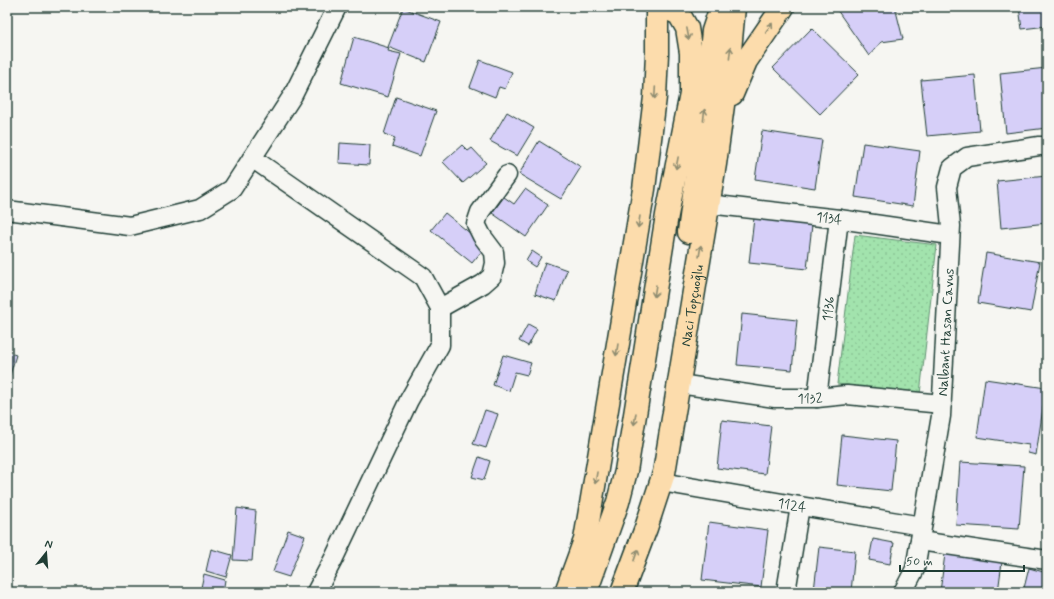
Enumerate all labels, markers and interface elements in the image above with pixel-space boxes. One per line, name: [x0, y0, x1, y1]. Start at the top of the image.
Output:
one-way arrow: [764, 22, 773, 33]
one-way arrow: [684, 27, 692, 40]
one-way arrow: [726, 47, 733, 60]
one-way arrow: [651, 86, 658, 99]
one-way arrow: [701, 109, 708, 122]
one-way arrow: [673, 156, 681, 169]
street label: 1134: [815, 208, 843, 229]
one-way arrow: [635, 215, 643, 228]
one-way arrow: [696, 245, 704, 258]
street label: Naci Topçuoğlu: [677, 263, 708, 348]
street label: Nalbant Hasan Cavus: [934, 268, 959, 397]
one-way arrow: [651, 284, 659, 297]
street label: 1136: [819, 295, 839, 322]
one-way arrow: [613, 343, 621, 356]
street label: 1132: [798, 389, 824, 408]
one-way arrow: [630, 412, 638, 425]
one-way arrow: [592, 471, 600, 484]
street label: 1124: [776, 494, 808, 517]
north arrow: [26, 533, 66, 573]
text: N: [43, 537, 54, 552]
scale bar: [900, 547, 1024, 573]
one-way arrow: [633, 550, 641, 562]
text: 50 m: [906, 554, 933, 570]

